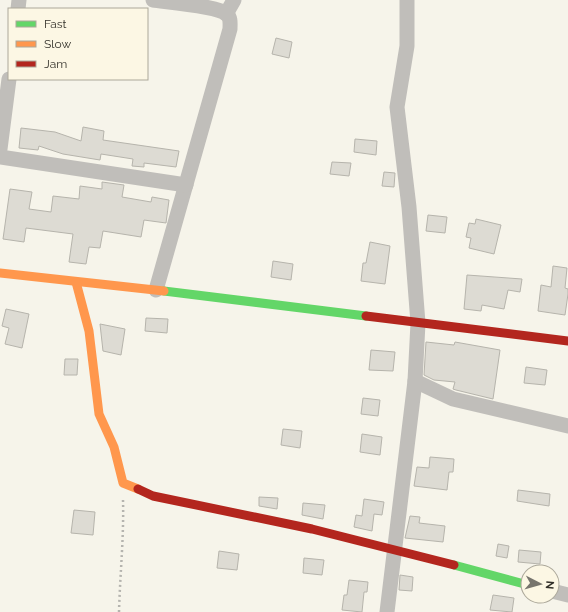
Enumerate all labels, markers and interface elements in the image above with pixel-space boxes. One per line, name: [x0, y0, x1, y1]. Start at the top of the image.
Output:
legend: [8, 8, 148, 80]
text: Fast: [44, 17, 67, 31]
text: Slow: [44, 37, 71, 51]
text: Jam: [44, 57, 67, 71]
north arrow: [520, 564, 560, 604]
text: N: [543, 580, 556, 590]

